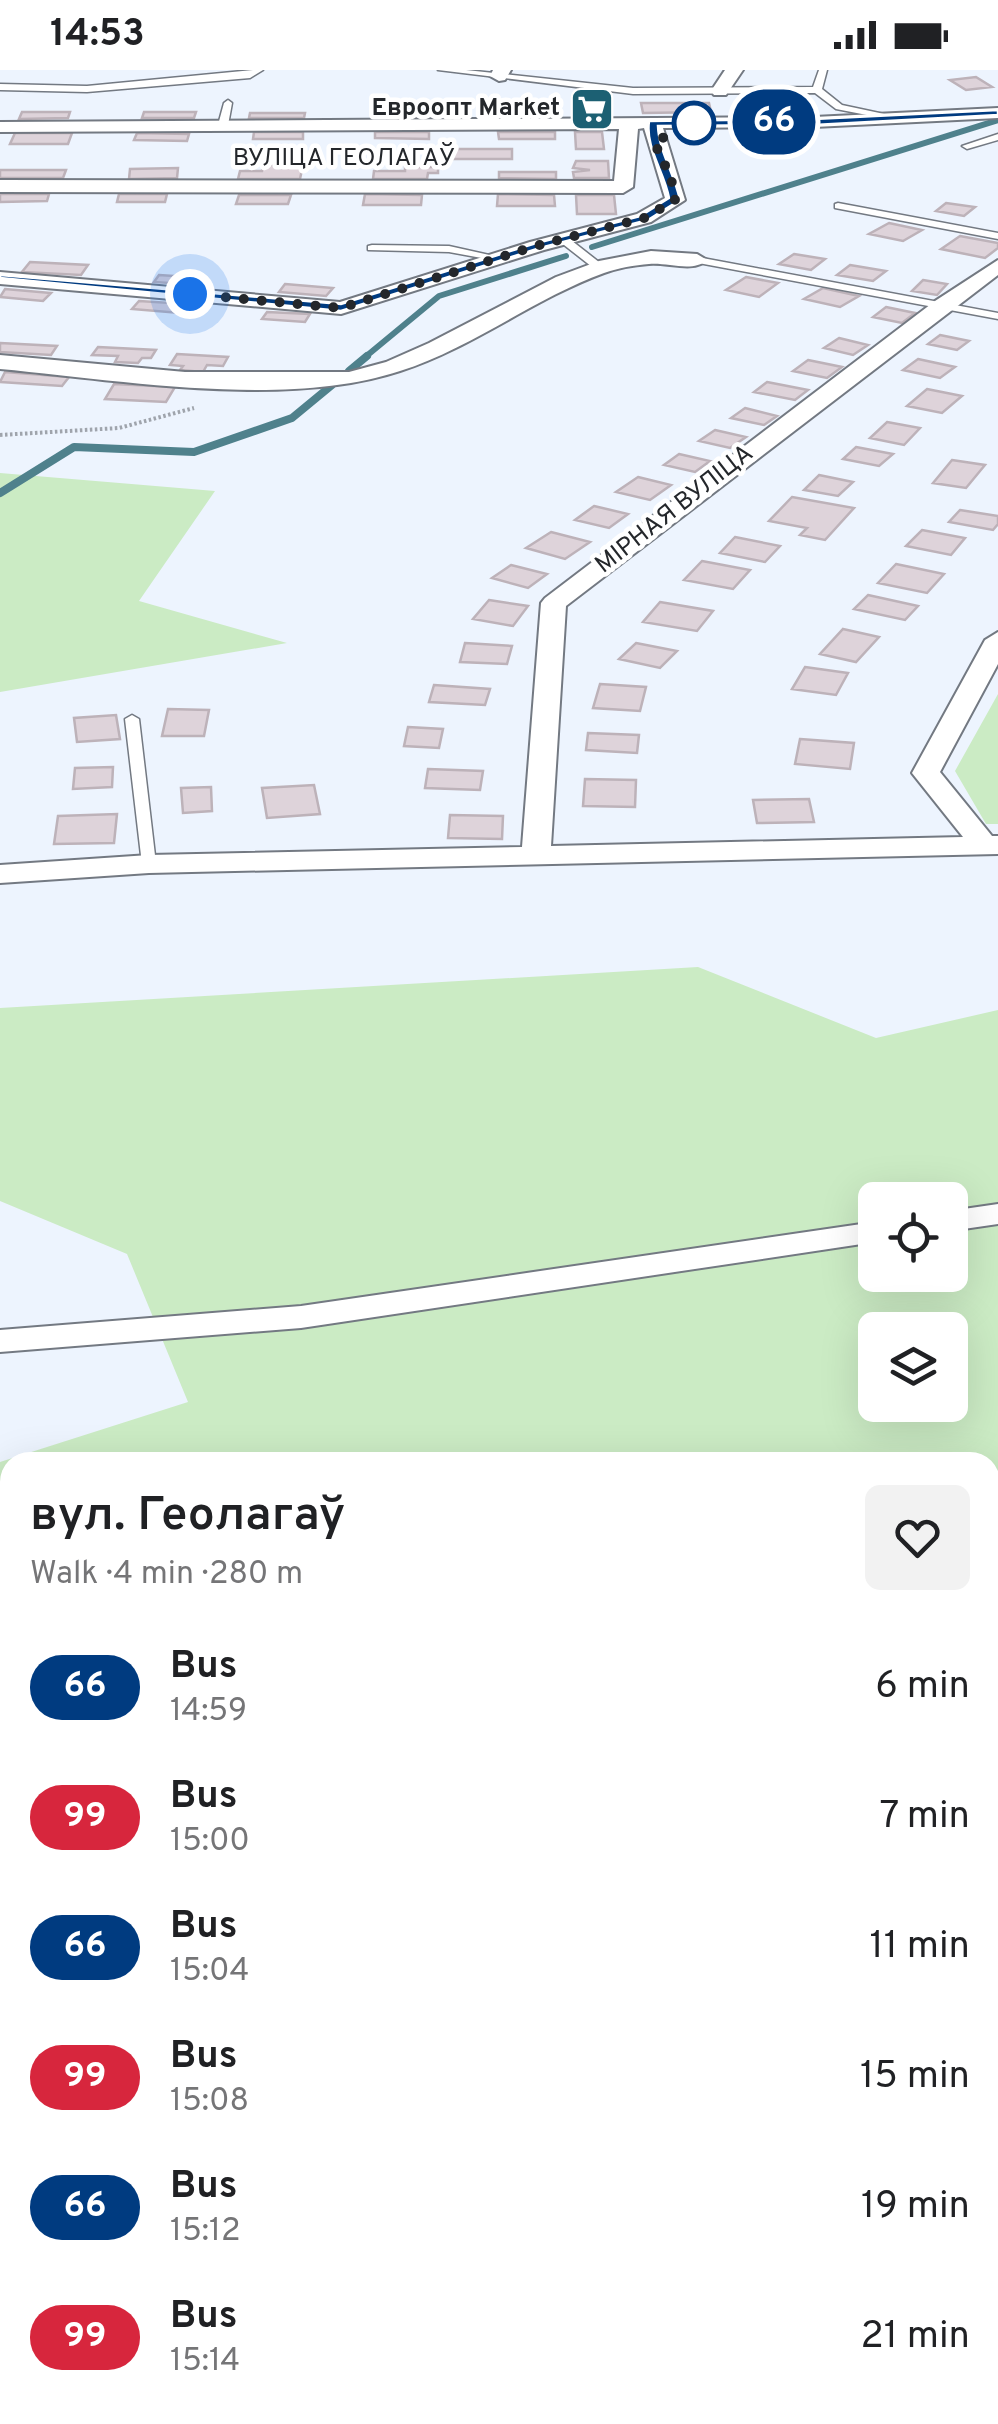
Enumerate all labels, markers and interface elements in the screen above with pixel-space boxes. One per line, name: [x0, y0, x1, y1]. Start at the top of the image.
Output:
text: 14:53: [50, 11, 145, 60]
supermarket icon: Евроопт Market: [569, 86, 615, 132]
line badge: 66: [729, 90, 819, 154]
place label: Евроопт Market: [372, 93, 560, 125]
text: 66: [752, 100, 796, 144]
unlabelled marker: [673, 102, 715, 144]
street label: ВУЛІЦА ГЕОЛАГАЎ: [233, 142, 455, 175]
your location: [165, 269, 215, 319]
street label: МІРНАЯ ВУЛІЦА: [590, 438, 760, 582]
map controls: [858, 1182, 968, 1422]
button: locate: [858, 1182, 968, 1292]
button: layers: [858, 1312, 968, 1422]
button: heart: [865, 1485, 970, 1590]
text: вул. Геолагаў: [30, 1487, 345, 1547]
text: Walk · 4 min · 280 m: [30, 1555, 303, 1595]
text: Bus: [170, 1643, 237, 1692]
text: 6 min: [875, 1663, 970, 1712]
text: 66: [63, 1665, 107, 1709]
text: 14:59: [170, 1692, 247, 1732]
text: Bus: [170, 1773, 237, 1822]
text: 7 min: [880, 1793, 970, 1842]
text: 99: [63, 1795, 107, 1839]
text: 15:00: [170, 1822, 250, 1862]
text: Bus: [170, 1903, 237, 1952]
text: 11 min: [869, 1923, 970, 1972]
text: 66: [63, 1925, 107, 1969]
text: 15:04: [170, 1952, 249, 1992]
text: Bus: [170, 2033, 237, 2082]
text: 15 min: [860, 2053, 970, 2102]
text: 99: [63, 2055, 107, 2099]
text: 15:08: [170, 2082, 249, 2122]
text: Bus: [170, 2163, 237, 2212]
text: 19 min: [861, 2183, 970, 2232]
text: 66: [63, 2185, 107, 2229]
text: 15:12: [170, 2212, 241, 2252]
text: Bus: [170, 2293, 237, 2342]
text: 21 min: [860, 2313, 970, 2362]
text: 99: [63, 2315, 107, 2359]
text: 15:14: [170, 2342, 240, 2382]

